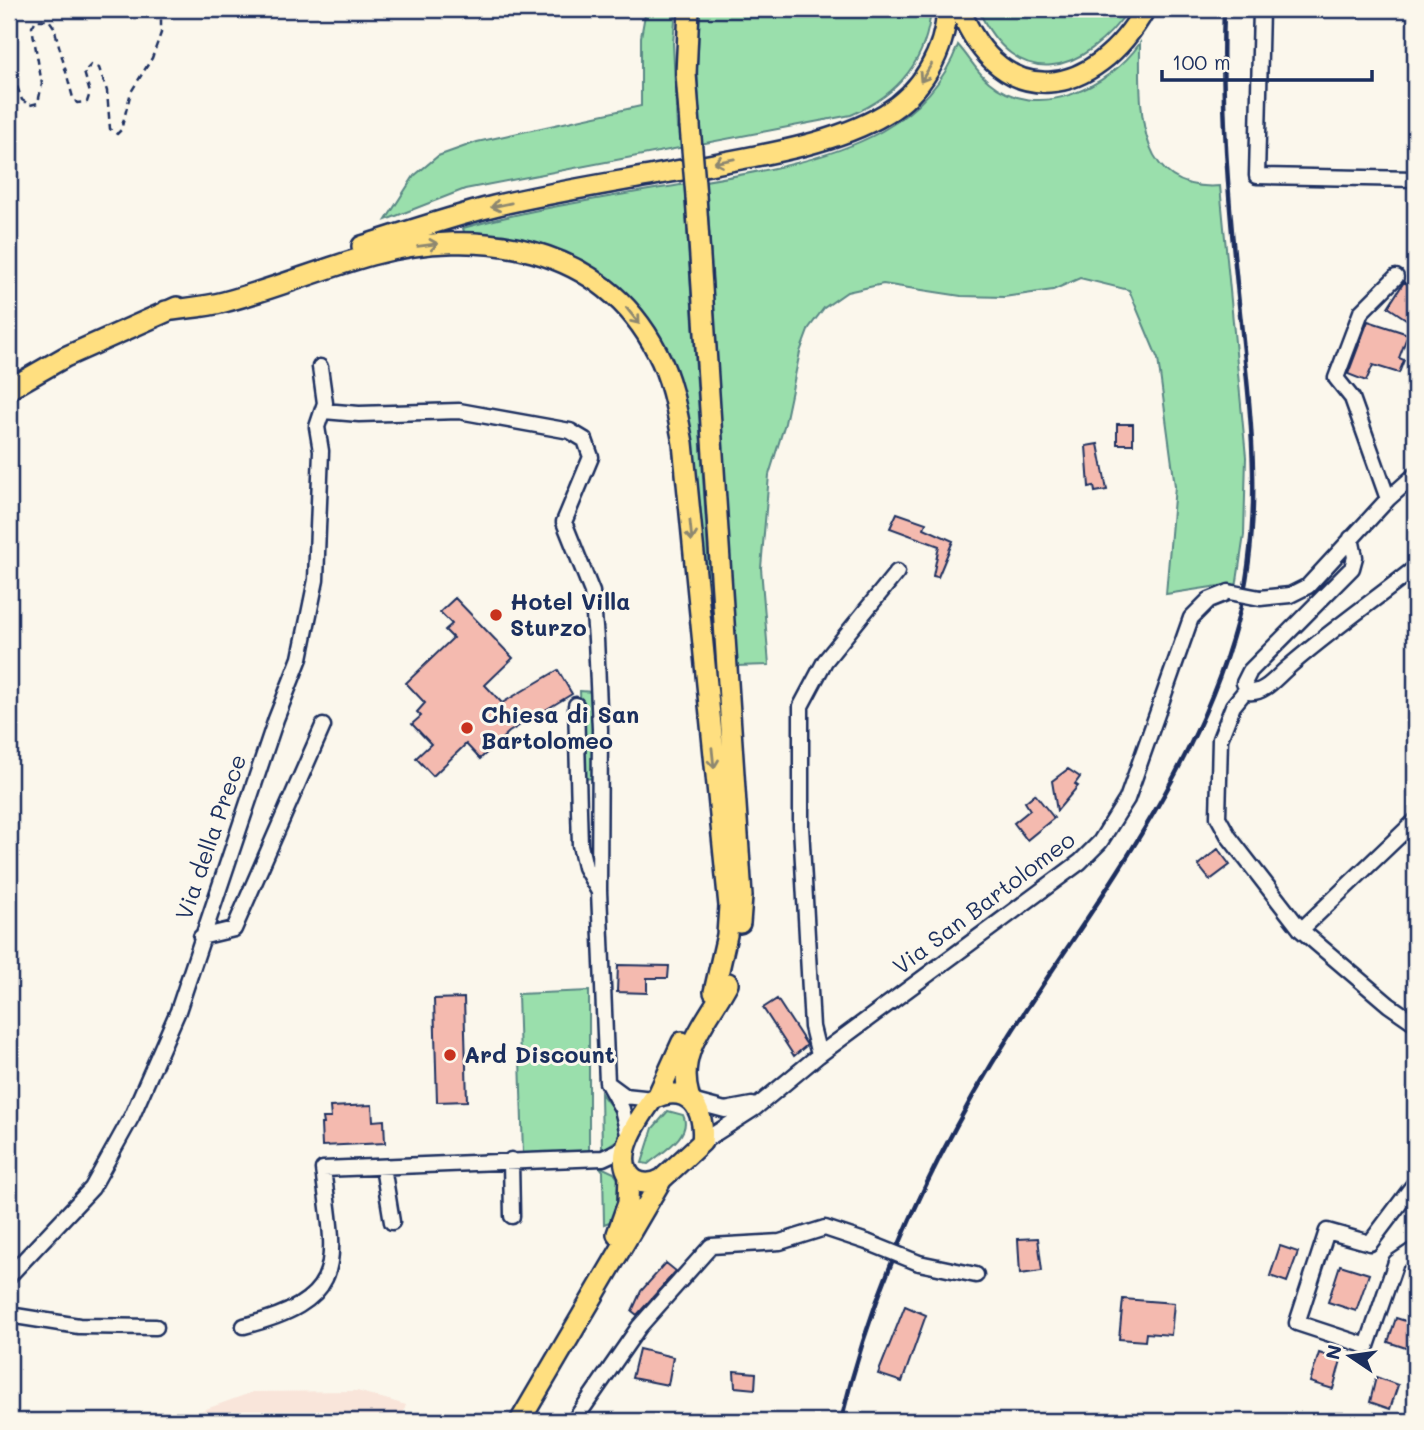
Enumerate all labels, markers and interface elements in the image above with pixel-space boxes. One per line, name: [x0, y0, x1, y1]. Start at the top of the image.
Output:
scale bar: [1162, 38, 1372, 82]
text: 100 m: [1172, 48, 1231, 75]
one-way arrow: [919, 62, 933, 82]
one-way arrow: [713, 155, 736, 169]
one-way arrow: [490, 199, 513, 212]
one-way arrow: [416, 238, 439, 251]
one-way arrow: [625, 306, 640, 324]
one-way arrow: [685, 519, 698, 542]
place label: Hotel Villa Sturzo: [510, 586, 630, 642]
marker: Hotel Villa Sturzo: [488, 607, 504, 623]
place label: Chiesa di San Bartolomeo: [481, 699, 639, 755]
marker: Chiesa di San Bartolomeo: [459, 720, 475, 736]
one-way arrow: [707, 746, 720, 769]
street label: Via della Prece: [168, 750, 252, 923]
street label: Via San Bartolomeo: [886, 824, 1080, 981]
place label: Ard Discount: [464, 1039, 615, 1069]
marker: Ard Discount: [442, 1047, 458, 1063]
north arrow: [1316, 1322, 1386, 1392]
text: N: [1319, 1342, 1347, 1362]

